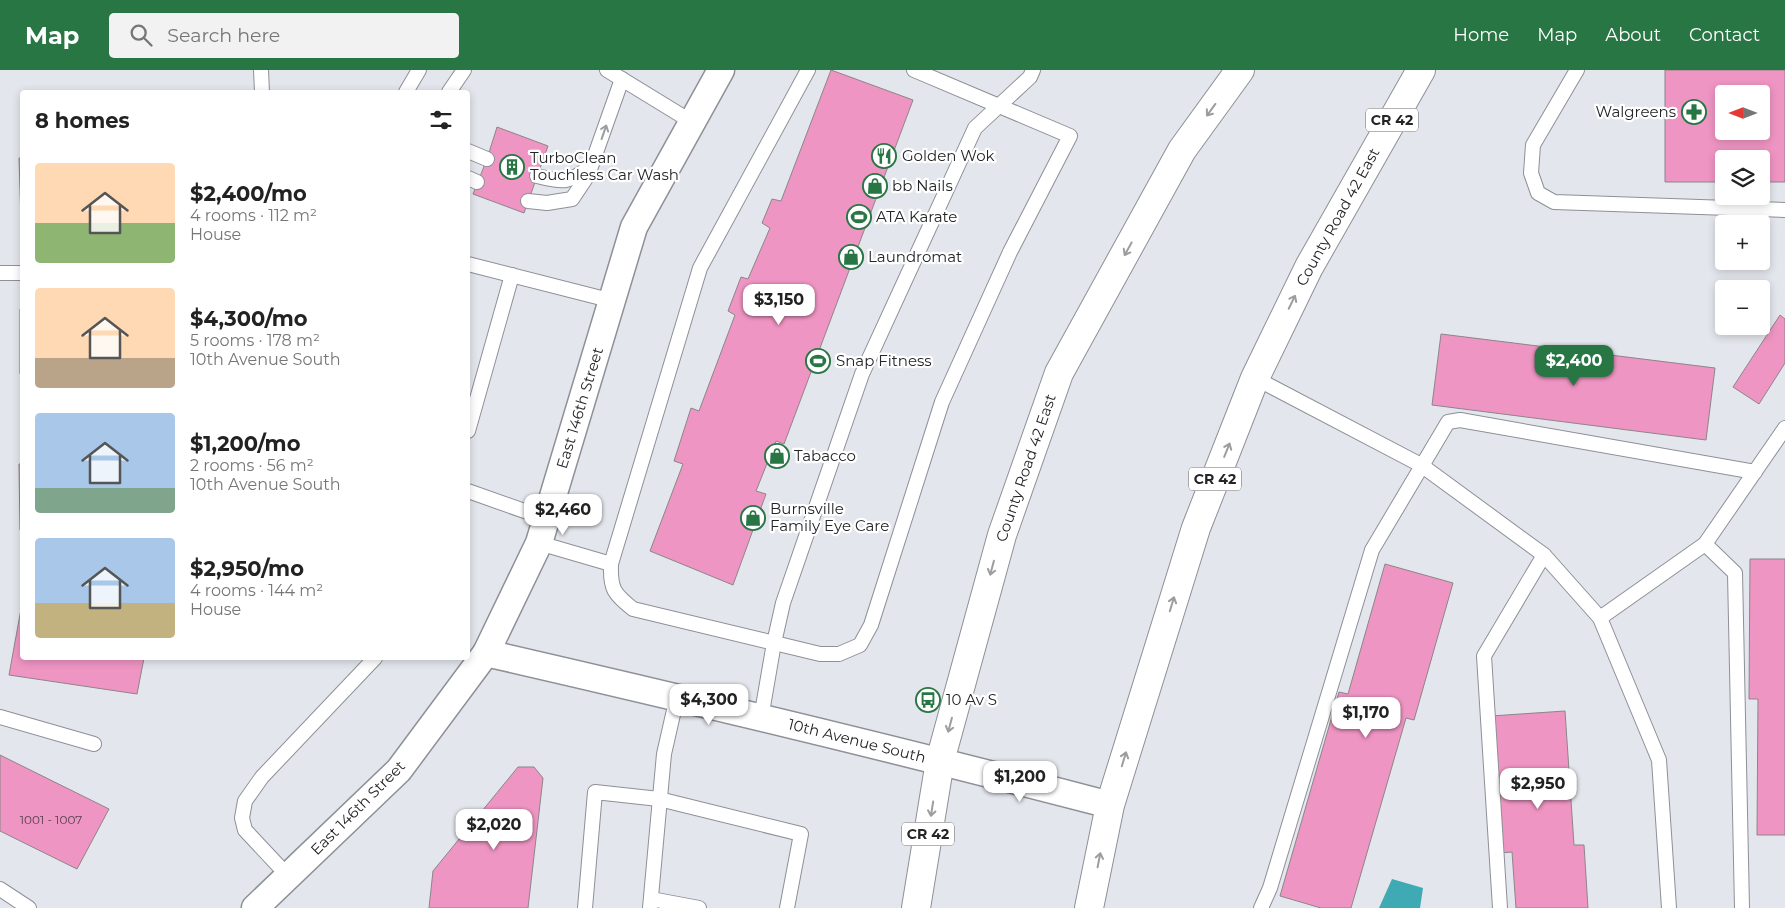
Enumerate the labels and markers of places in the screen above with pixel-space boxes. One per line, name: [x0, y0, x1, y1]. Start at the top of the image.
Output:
pharmacy icon: Walgreens: [1681, 99, 1707, 125]
place label: Walgreens: [1596, 102, 1676, 121]
restaurant icon: Golden Wok: [871, 143, 897, 169]
place label: Golden Wok: [902, 146, 995, 165]
place label: TurboClean Touchless Car Wash: [530, 148, 679, 184]
building icon: TurboClean Touchless Car Wash: [499, 154, 525, 180]
shop icon: bb Nails: [862, 173, 888, 199]
place label: bb Nails: [892, 176, 953, 195]
sports icon: ATA Karate: [846, 204, 872, 230]
place label: ATA Karate: [876, 207, 957, 226]
shop icon: Laundromat: [838, 244, 864, 270]
place label: Laundromat: [868, 247, 962, 266]
pin: $3,150: [738, 284, 820, 326]
pin: $2,400: [1533, 344, 1615, 387]
sports icon: Snap Fitness: [805, 348, 831, 374]
place label: Snap Fitness: [836, 351, 932, 370]
shop icon: Tabacco: [764, 443, 790, 469]
place label: Tabacco: [794, 446, 856, 465]
pin: $2,460: [522, 494, 604, 536]
place label: Burnsville Family Eye Care: [770, 499, 889, 535]
shop icon: Burnsville Family Eye Care: [740, 505, 766, 531]
pin: $4,300: [668, 684, 750, 726]
bus stop icon: 10 Av S: [915, 687, 941, 713]
place label: 10 Av S: [946, 690, 997, 709]
pin: $1,170: [1325, 696, 1407, 739]
pin: $1,200: [979, 760, 1061, 803]
pin: $2,950: [1497, 768, 1579, 810]
pin: $2,020: [453, 808, 535, 851]

